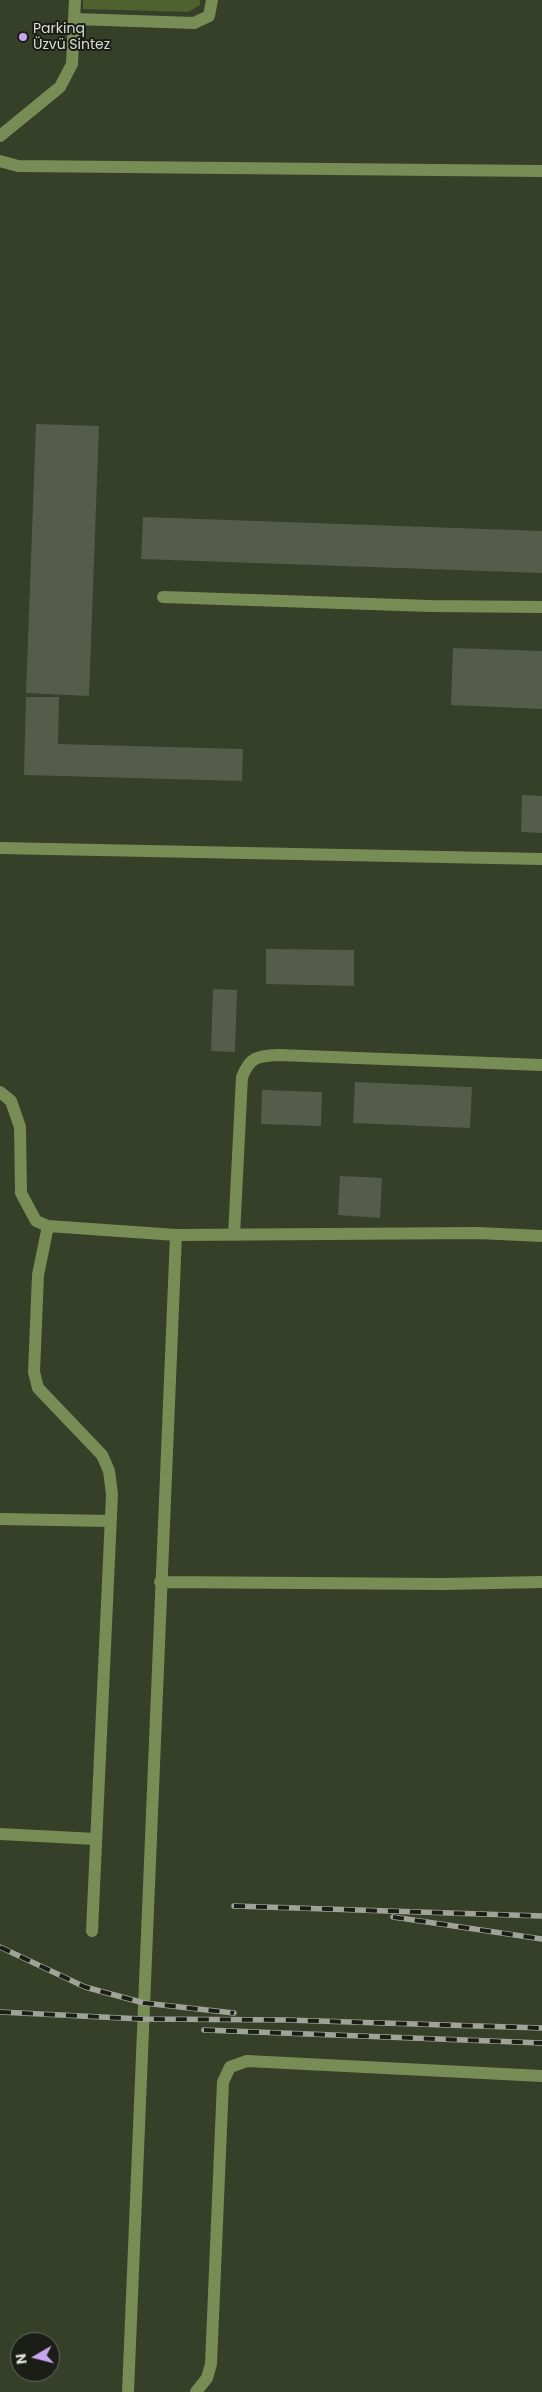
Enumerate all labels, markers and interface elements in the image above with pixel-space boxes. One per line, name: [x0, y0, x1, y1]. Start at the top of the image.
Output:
place label: Parkinq Üzvü Sintez: [33, 21, 110, 54]
marker: Parkinq Üzvü Sintez: [17, 31, 29, 43]
north arrow: [10, 2332, 60, 2382]
text: N: [11, 2352, 32, 2366]

